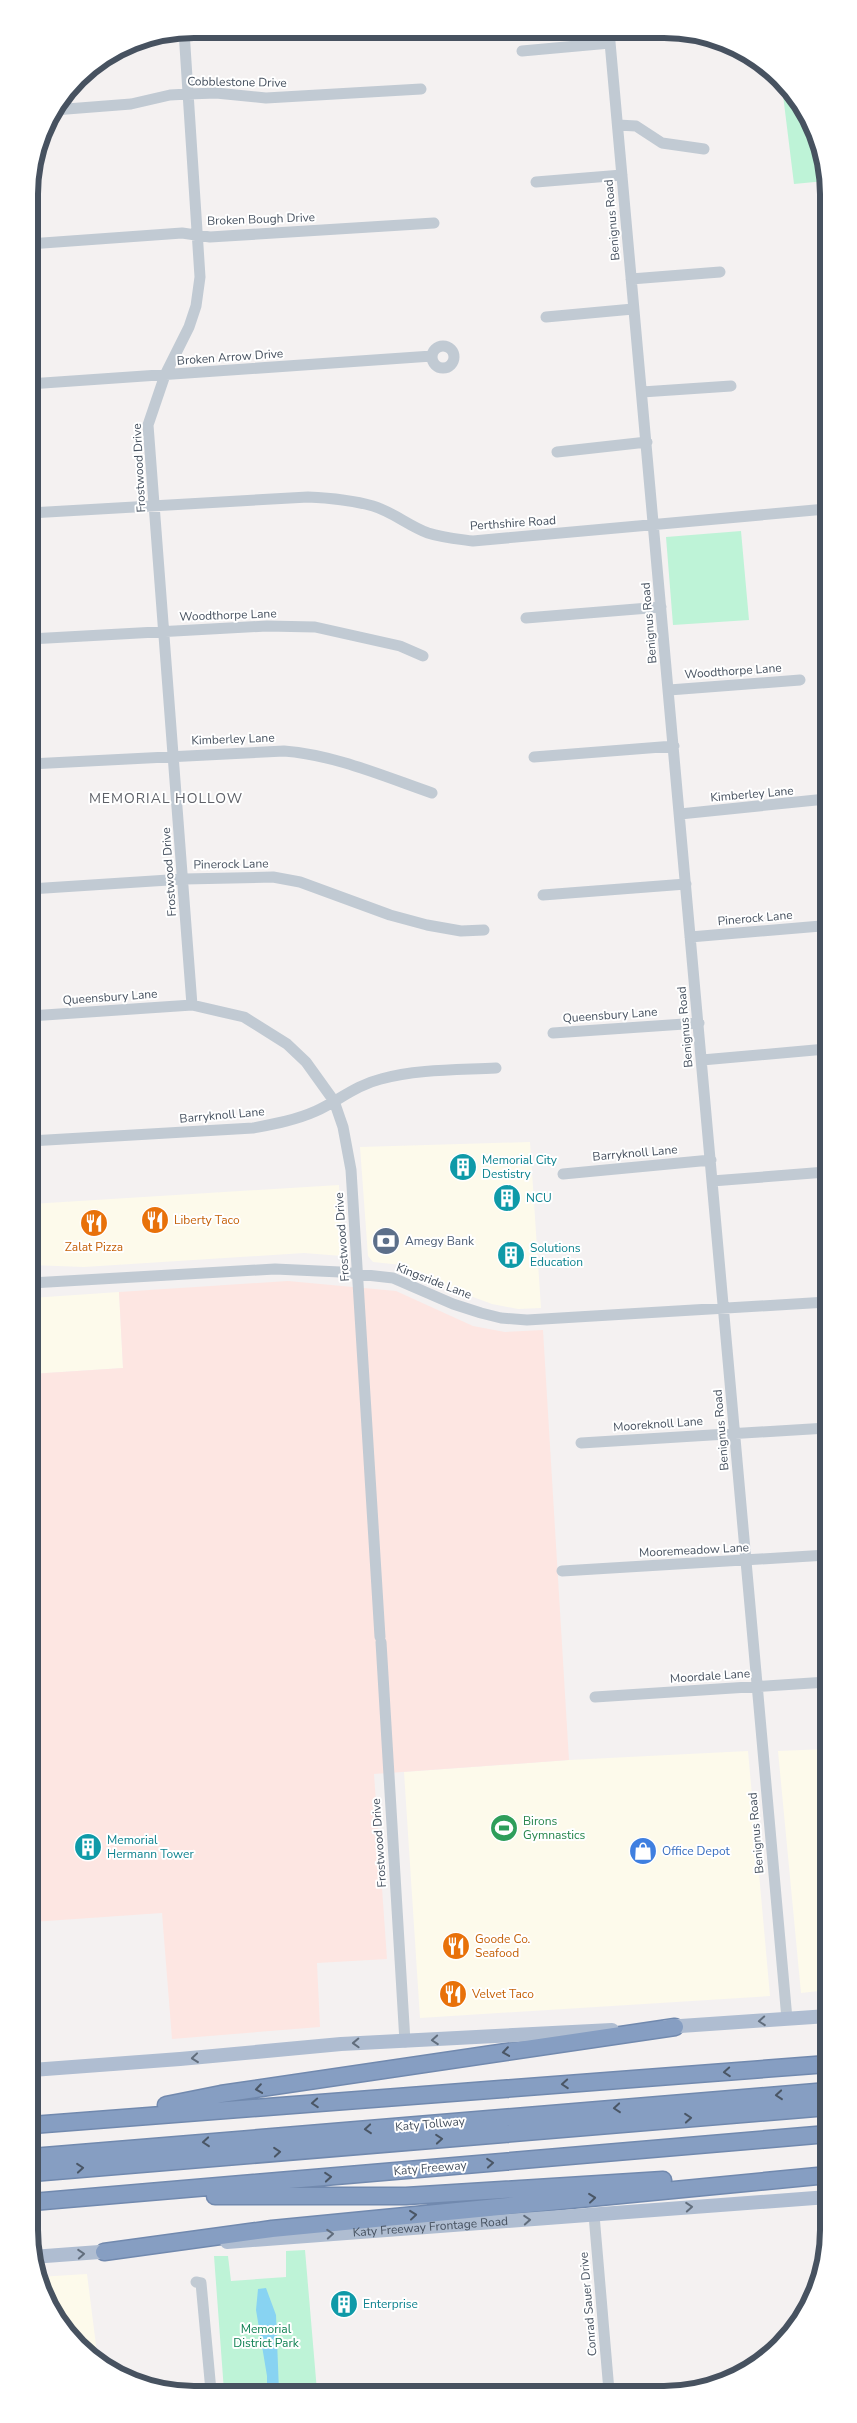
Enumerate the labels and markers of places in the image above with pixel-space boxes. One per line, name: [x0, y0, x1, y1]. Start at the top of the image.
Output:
building icon: Memorial City Destistry: [448, 1152, 478, 1182]
place label: Memorial City Destistry: [482, 1152, 558, 1182]
building icon: NCU: [492, 1183, 522, 1213]
place label: NCU: [526, 1190, 552, 1206]
restaurant icon: Liberty Taco: [140, 1205, 170, 1235]
restaurant icon: Zalat Pizza: [79, 1208, 109, 1238]
place label: Liberty Taco: [174, 1212, 240, 1228]
bank icon: Amegy Bank: [371, 1226, 401, 1256]
place label: Amegy Bank: [405, 1233, 475, 1249]
place label: Zalat Pizza: [65, 1239, 123, 1255]
building icon: Solutions Education: [496, 1240, 526, 1270]
place label: Solutions Education: [530, 1240, 583, 1270]
sports icon: Birons Gymnastics: [489, 1813, 519, 1843]
place label: Birons Gymnastics: [523, 1813, 586, 1843]
building icon: Memorial Hermann Tower: [73, 1832, 103, 1862]
place label: Memorial Hermann Tower: [107, 1832, 194, 1862]
shop icon: Office Depot: [628, 1836, 658, 1866]
place label: Office Depot: [662, 1843, 731, 1859]
restaurant icon: Goode Co. Seafood: [441, 1931, 471, 1961]
place label: Goode Co. Seafood: [475, 1931, 530, 1961]
restaurant icon: Velvet Taco: [438, 1979, 468, 2009]
place label: Velvet Taco: [471, 1986, 534, 2002]
building icon: Enterprise: [329, 2289, 359, 2319]
place label: Enterprise: [363, 2296, 418, 2312]

